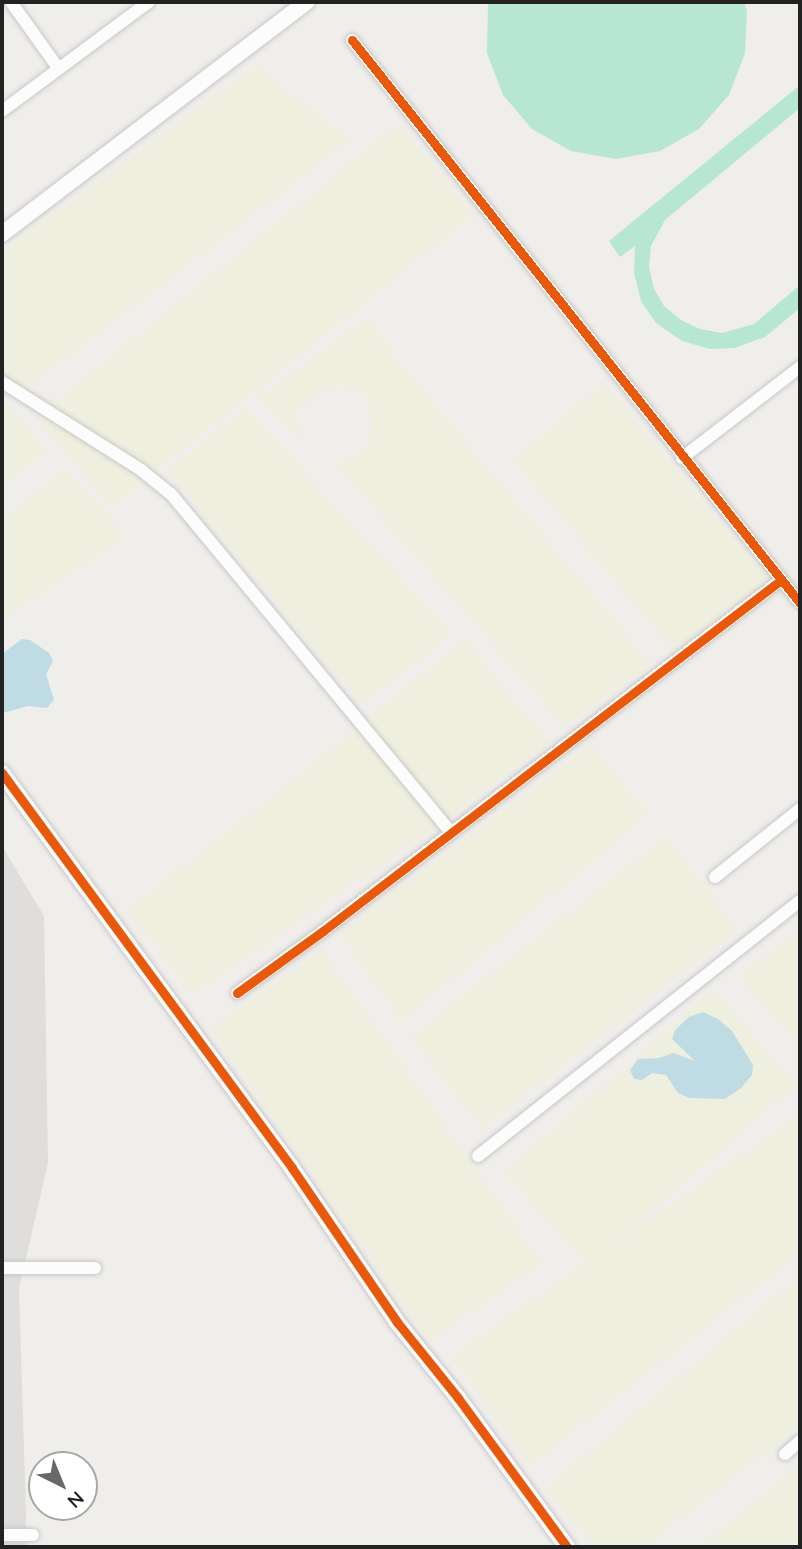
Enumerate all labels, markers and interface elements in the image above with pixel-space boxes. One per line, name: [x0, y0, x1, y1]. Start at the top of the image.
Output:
north arrow: [28, 1451, 98, 1521]
text: N: [63, 1486, 89, 1513]

